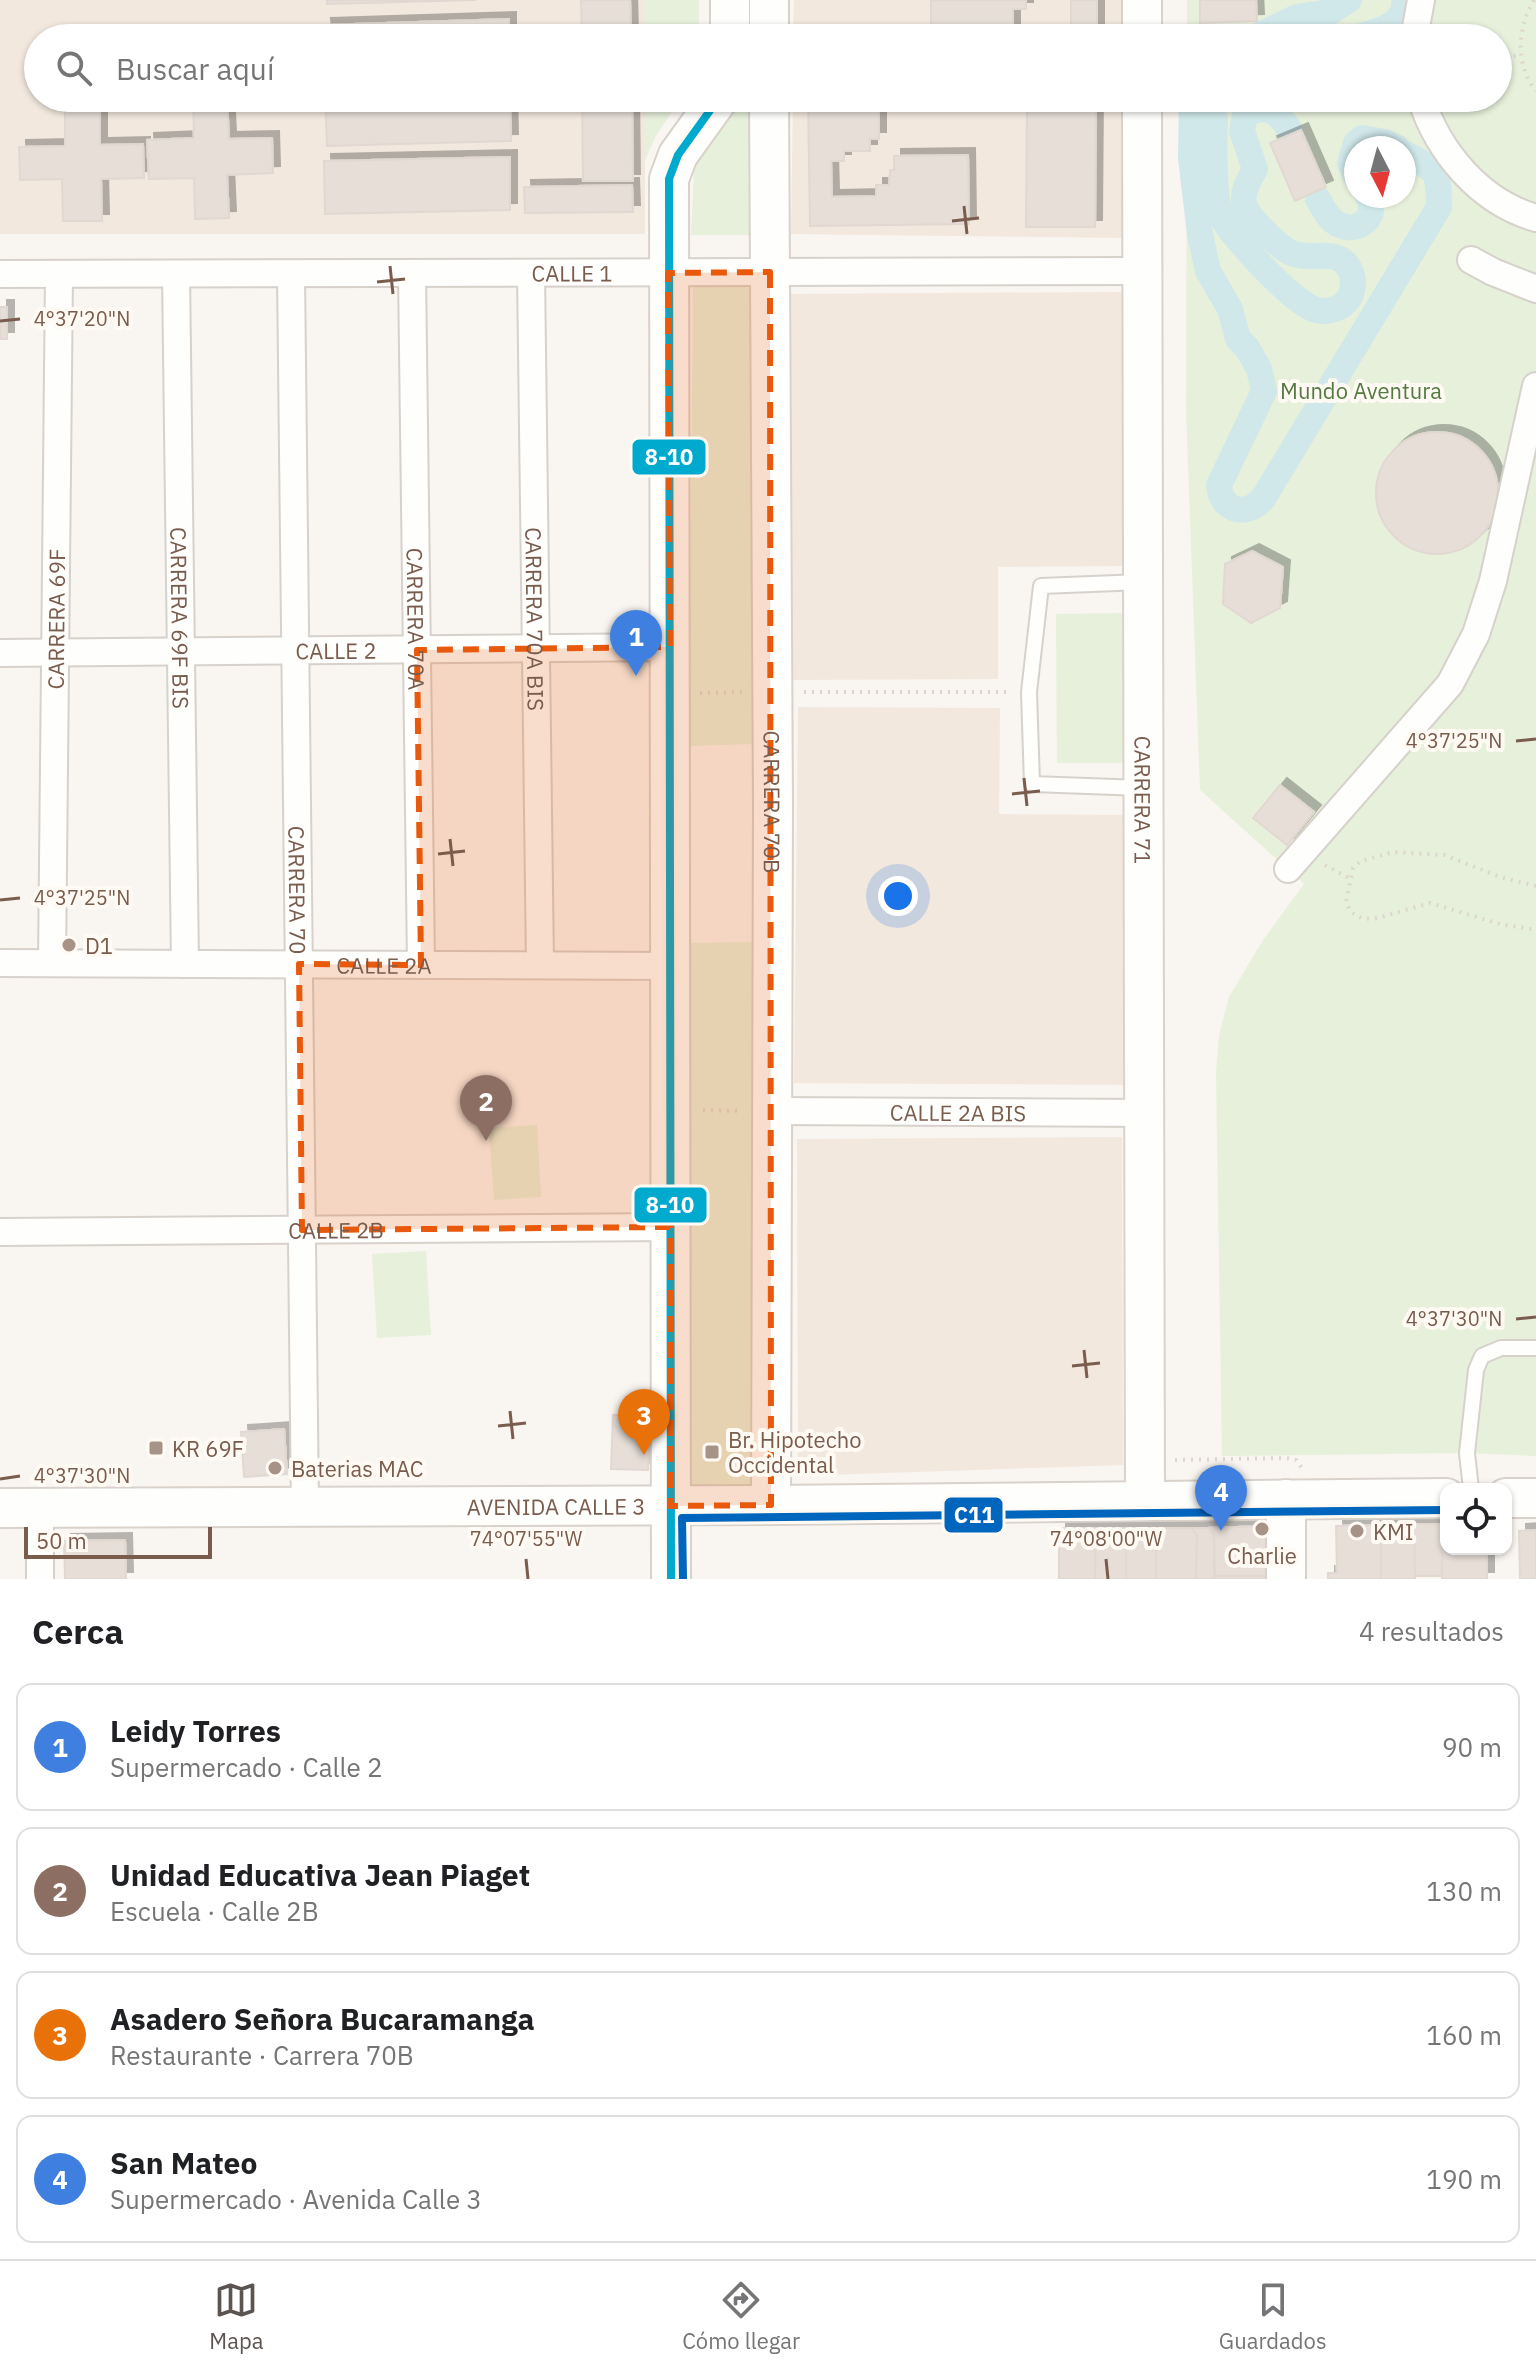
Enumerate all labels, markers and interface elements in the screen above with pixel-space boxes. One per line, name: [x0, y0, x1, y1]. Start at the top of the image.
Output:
search box: [24, 24, 1512, 112]
icon: search: [52, 46, 96, 90]
text: Buscar aquí: [116, 49, 274, 88]
north arrow: [1344, 136, 1416, 208]
street label: CALLE 1: [531, 258, 613, 287]
text: 4°37'20"N: [34, 305, 130, 332]
park label: Mundo Aventura: [1280, 376, 1442, 405]
line badge: 8-10: [631, 438, 707, 476]
text: 8-10: [645, 442, 693, 471]
street label: CARRERA 69F BIS: [165, 527, 196, 709]
street label: CARRERA 70A BIS: [520, 527, 551, 711]
street label: CARRERA 70A: [401, 547, 432, 691]
street label: CARRERA 69F: [40, 548, 71, 690]
pin: 1: [610, 610, 662, 676]
street label: CALLE 2: [295, 635, 377, 665]
text: 4°37'25"N: [1406, 727, 1502, 754]
street label: CARRERA 70B: [758, 730, 788, 874]
street label: CARRERA 71: [1129, 736, 1158, 864]
street label: CARRERA 70: [283, 825, 313, 954]
your location: [878, 876, 918, 916]
text: 4°37'25"N: [34, 884, 130, 911]
place label: D1: [85, 931, 113, 960]
marker: D1: [60, 936, 78, 954]
street label: CALLE 2A: [336, 950, 432, 979]
pin: 2: [460, 1075, 512, 1141]
street label: CALLE 2A BIS: [890, 1097, 1026, 1127]
line badge: 8-10: [633, 1186, 708, 1224]
text: 8-10: [646, 1190, 694, 1219]
street label: CALLE 2B: [288, 1215, 384, 1244]
text: 4°37'30"N: [1406, 1305, 1502, 1332]
pin: 3: [618, 1389, 670, 1455]
place label: Br. Hipotecho Occidental: [728, 1425, 862, 1479]
place label: KR 69F: [172, 1434, 244, 1463]
marker: KR 69F: [147, 1439, 165, 1457]
marker: Br. Hipotecho Occidental: [703, 1443, 721, 1461]
place label: Baterias MAC: [291, 1454, 423, 1483]
marker: Baterias MAC: [266, 1459, 284, 1477]
text: 4°37'30"N: [34, 1462, 130, 1489]
pin: 4: [1195, 1465, 1247, 1531]
map controls: [1440, 1483, 1512, 1555]
button: locate: [1440, 1483, 1512, 1555]
street label: AVENIDA CALLE 3: [467, 1491, 645, 1521]
line badge: C11: [943, 1496, 1004, 1534]
text: C11: [954, 1500, 994, 1529]
place label: KMI: [1373, 1517, 1414, 1546]
marker: Charlie: [1253, 1520, 1271, 1538]
marker: KMI: [1348, 1522, 1366, 1540]
scale bar: [24, 1523, 212, 1559]
text: 74°07'55"W: [470, 1525, 583, 1552]
text: 74°08'00"W: [1050, 1525, 1163, 1552]
text: 50 m: [36, 1526, 87, 1555]
place label: Charlie: [1227, 1541, 1297, 1570]
text: Cerca: [32, 1609, 124, 1653]
text: 4 resultados: [1359, 1614, 1504, 1648]
text: Leidy Torres: [110, 1711, 281, 1750]
text: 1: [52, 1730, 68, 1764]
text: 90 m: [1442, 1730, 1502, 1764]
text: Supermercado · Calle 2: [110, 1750, 383, 1784]
text: Unidad Educativa Jean Piaget: [110, 1855, 530, 1894]
text: 2: [52, 1874, 68, 1908]
text: 130 m: [1426, 1874, 1502, 1908]
text: Escuela · Calle 2B: [110, 1894, 319, 1928]
text: Asadero Señora Bucaramanga: [110, 1999, 535, 2038]
text: 3: [52, 2018, 68, 2052]
text: 160 m: [1426, 2018, 1502, 2052]
text: Restaurante · Carrera 70B: [110, 2038, 414, 2072]
text: San Mateo: [110, 2143, 257, 2182]
text: 4: [52, 2162, 68, 2196]
text: 190 m: [1426, 2162, 1502, 2196]
text: Supermercado · Avenida Calle 3: [110, 2182, 482, 2216]
tab: Mapa: [209, 2278, 263, 2355]
tab: Cómo llegar: [682, 2278, 800, 2355]
tab: Guardados: [1219, 2278, 1327, 2355]

